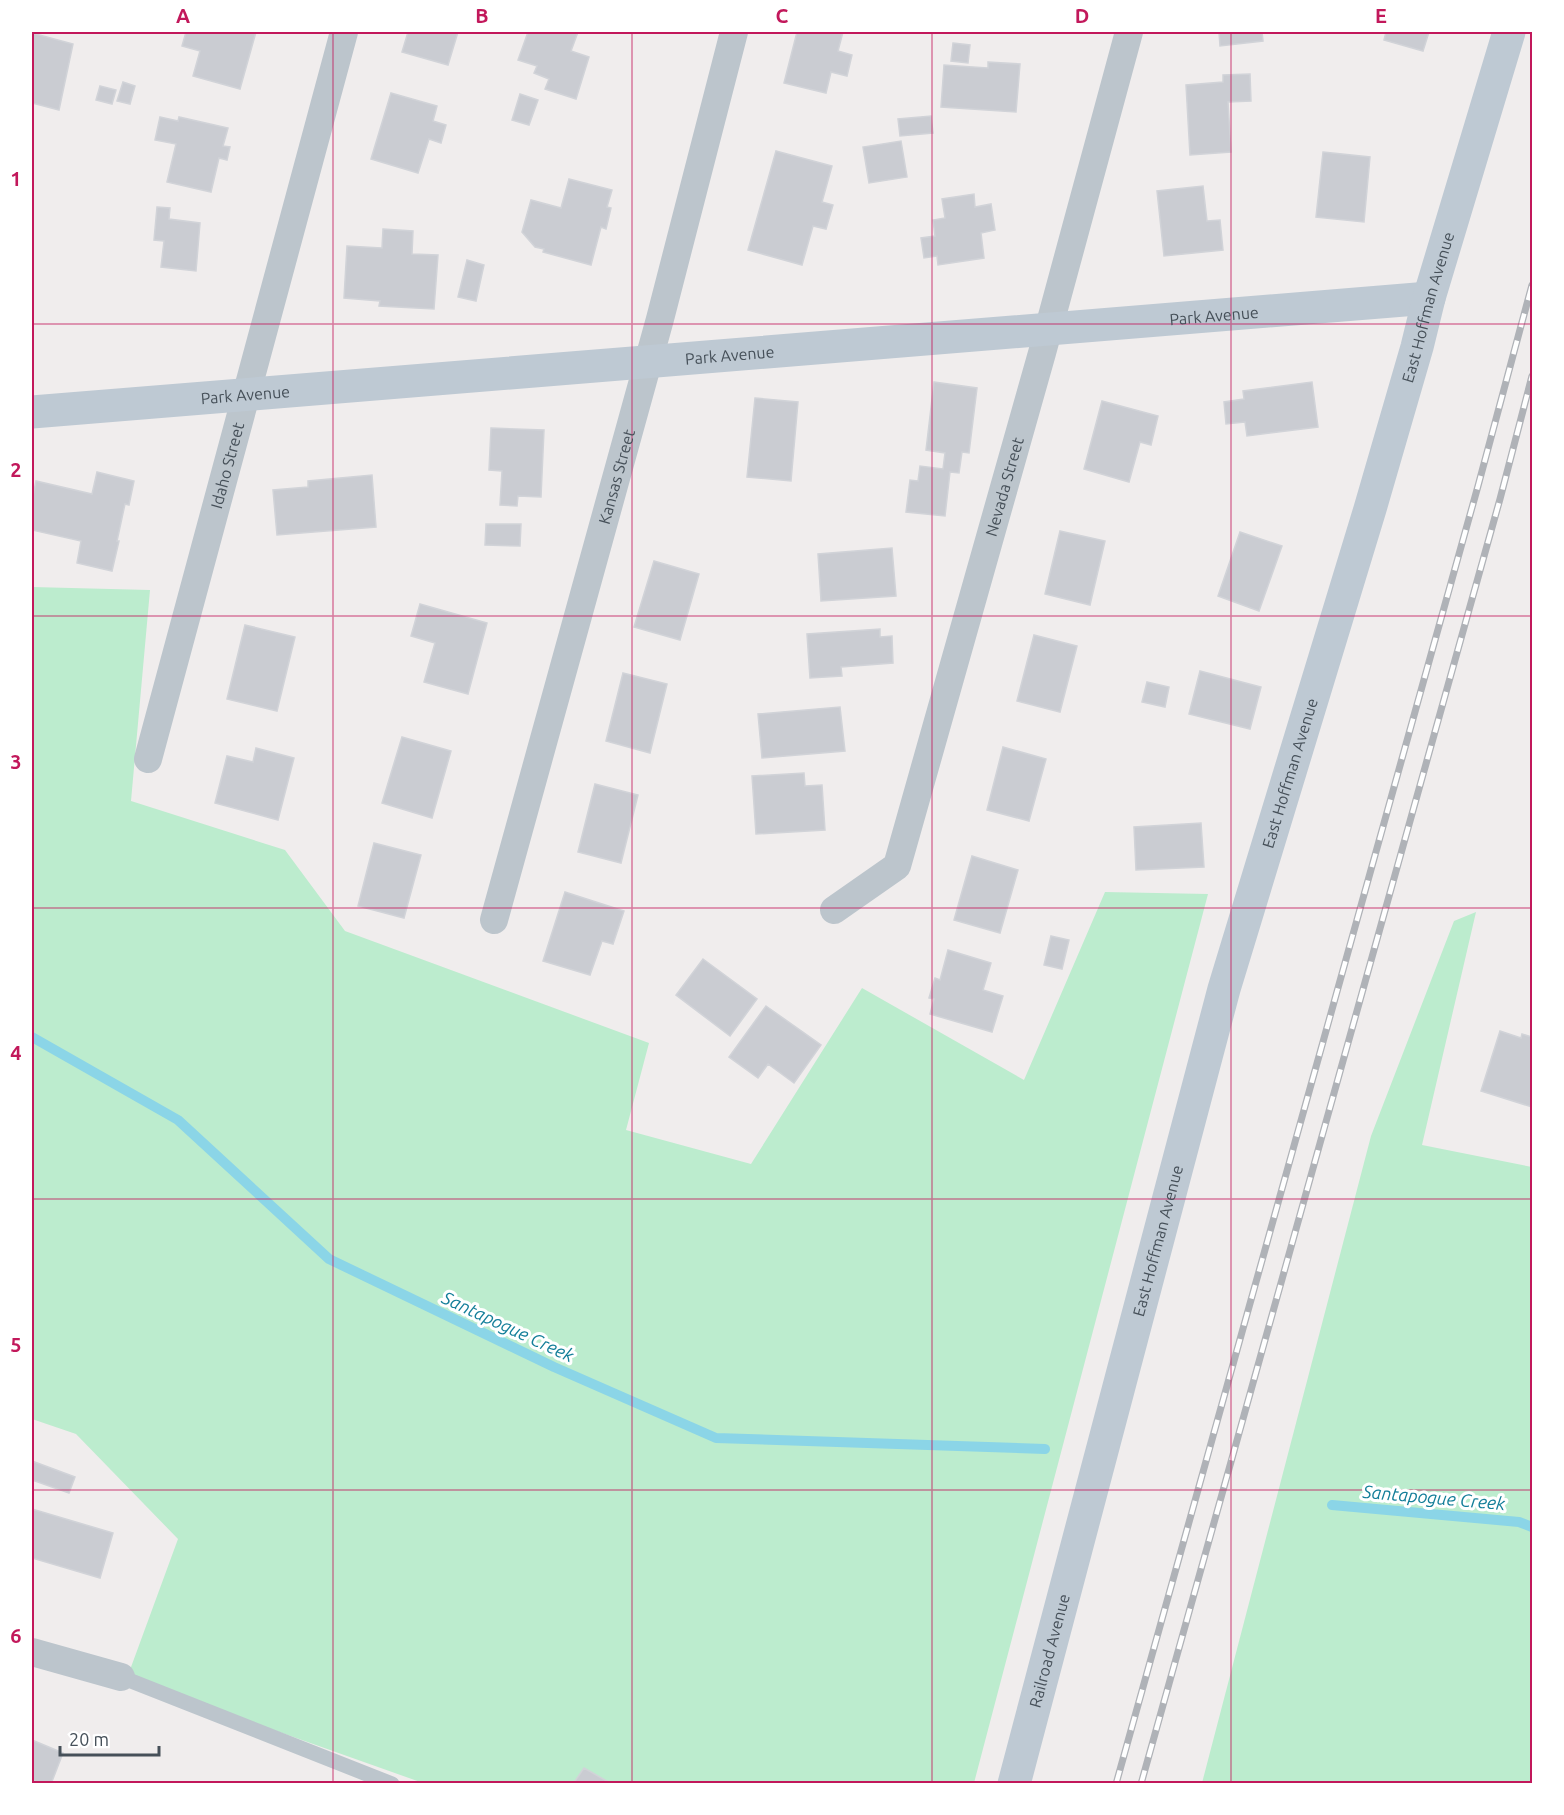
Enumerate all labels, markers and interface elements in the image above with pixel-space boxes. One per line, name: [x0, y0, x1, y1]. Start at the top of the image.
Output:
text: A: [176, 4, 190, 27]
text: B: [475, 4, 489, 27]
text: C: [776, 4, 789, 27]
text: D: [1075, 4, 1089, 27]
text: E: [1375, 4, 1387, 27]
text: 1: [10, 167, 22, 190]
street label: East Hoffman Avenue: [1398, 230, 1457, 385]
street label: Park Avenue: [1169, 303, 1259, 328]
street label: Park Avenue: [684, 342, 775, 368]
street label: Park Avenue: [200, 382, 291, 407]
street label: Idaho Street: [207, 420, 248, 511]
street label: Kansas Street: [595, 426, 638, 526]
street label: Nevada Street: [982, 434, 1027, 538]
text: 2: [10, 458, 22, 481]
street label: East Hoffman Avenue: [1258, 696, 1321, 850]
text: 3: [10, 750, 22, 773]
text: 4: [10, 1041, 22, 1064]
street label: East Hoffman Avenue: [1129, 1163, 1186, 1318]
water label: Santapogue Creek: [438, 1286, 578, 1366]
text: 5: [10, 1333, 22, 1356]
water label: Santapogue Creek: [1361, 1481, 1507, 1513]
street label: Railroad Avenue: [1026, 1592, 1073, 1709]
text: 6: [10, 1624, 22, 1647]
scale bar: [60, 1719, 159, 1757]
text: 20 m: [69, 1729, 109, 1749]

